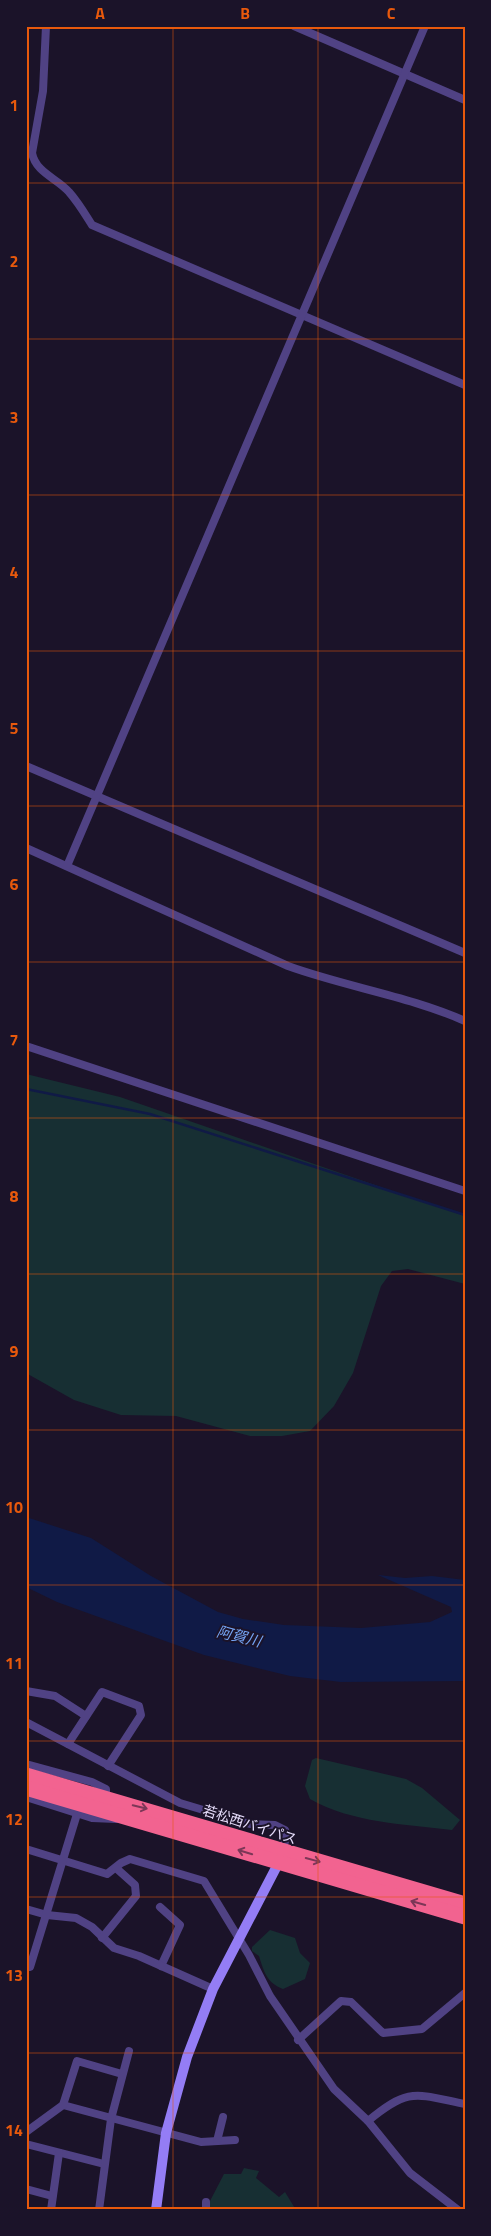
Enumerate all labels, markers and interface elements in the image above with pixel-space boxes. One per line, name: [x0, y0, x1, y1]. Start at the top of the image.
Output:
text: A: [95, 1, 105, 25]
text: B: [240, 1, 250, 25]
text: C: [387, 1, 396, 25]
text: 1: [10, 93, 18, 117]
text: 2: [10, 249, 18, 273]
text: 3: [10, 405, 18, 429]
text: 4: [10, 560, 19, 584]
text: 5: [10, 716, 19, 740]
text: 6: [10, 872, 19, 896]
text: 7: [10, 1028, 18, 1052]
text: 8: [10, 1184, 19, 1208]
text: 9: [10, 1339, 19, 1363]
text: 10: [5, 1495, 23, 1519]
water label: 阿賀川: [214, 1619, 266, 1653]
text: 11: [5, 1651, 23, 1675]
street label: 若松西バイパス: [200, 1799, 300, 1849]
one-way arrow: [132, 1803, 148, 1813]
text: 12: [5, 1807, 23, 1831]
one-way arrow: [238, 1847, 254, 1856]
one-way arrow: [304, 1856, 320, 1865]
one-way arrow: [410, 1898, 426, 1908]
text: 13: [5, 1963, 23, 1987]
text: 14: [5, 2118, 23, 2142]

